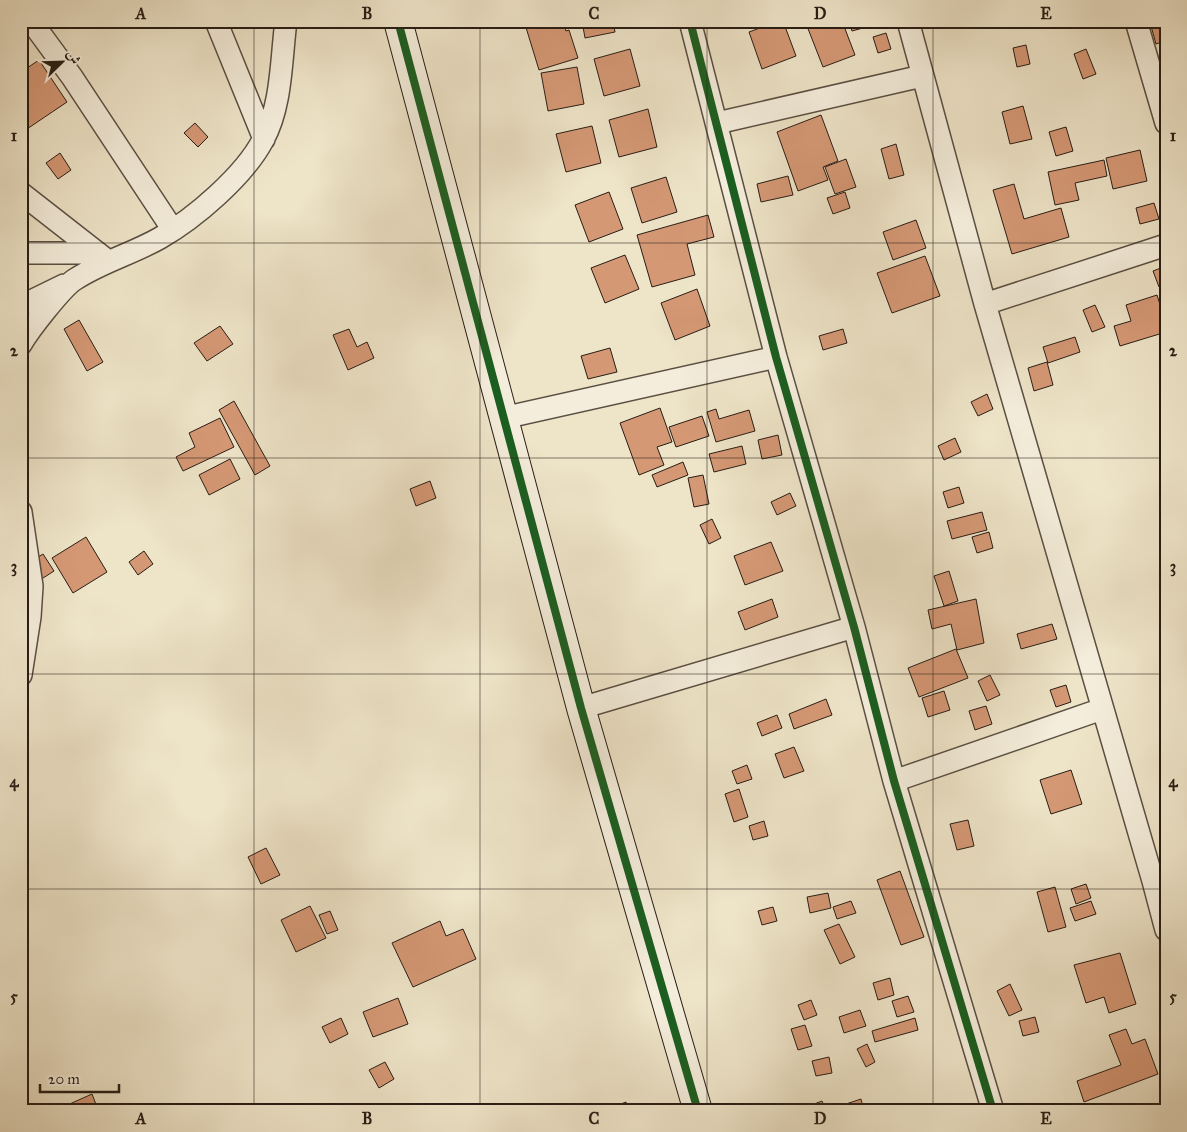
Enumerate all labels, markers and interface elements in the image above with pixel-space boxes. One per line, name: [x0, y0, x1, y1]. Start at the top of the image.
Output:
text: A: [135, 4, 147, 23]
text: B: [362, 4, 372, 23]
text: C: [589, 4, 600, 23]
text: D: [814, 4, 827, 23]
text: E: [1040, 4, 1052, 23]
north arrow: [38, 38, 88, 88]
text: ش: [63, 47, 84, 67]
text: 1: [11, 126, 18, 145]
text: 1: [1170, 126, 1177, 145]
text: 2: [10, 341, 19, 360]
text: 2: [1169, 341, 1178, 360]
text: 3: [11, 557, 17, 577]
text: 3: [1170, 557, 1176, 577]
text: 4: [10, 772, 20, 792]
text: 4: [1169, 772, 1179, 792]
text: 5: [10, 987, 18, 1006]
text: 5: [1169, 987, 1177, 1006]
scale bar: [40, 1062, 119, 1094]
text: 20 m: [48, 1070, 80, 1088]
text: A: [135, 1109, 147, 1128]
text: B: [362, 1109, 372, 1128]
text: C: [589, 1109, 600, 1128]
text: D: [814, 1109, 827, 1128]
text: E: [1040, 1109, 1052, 1128]

